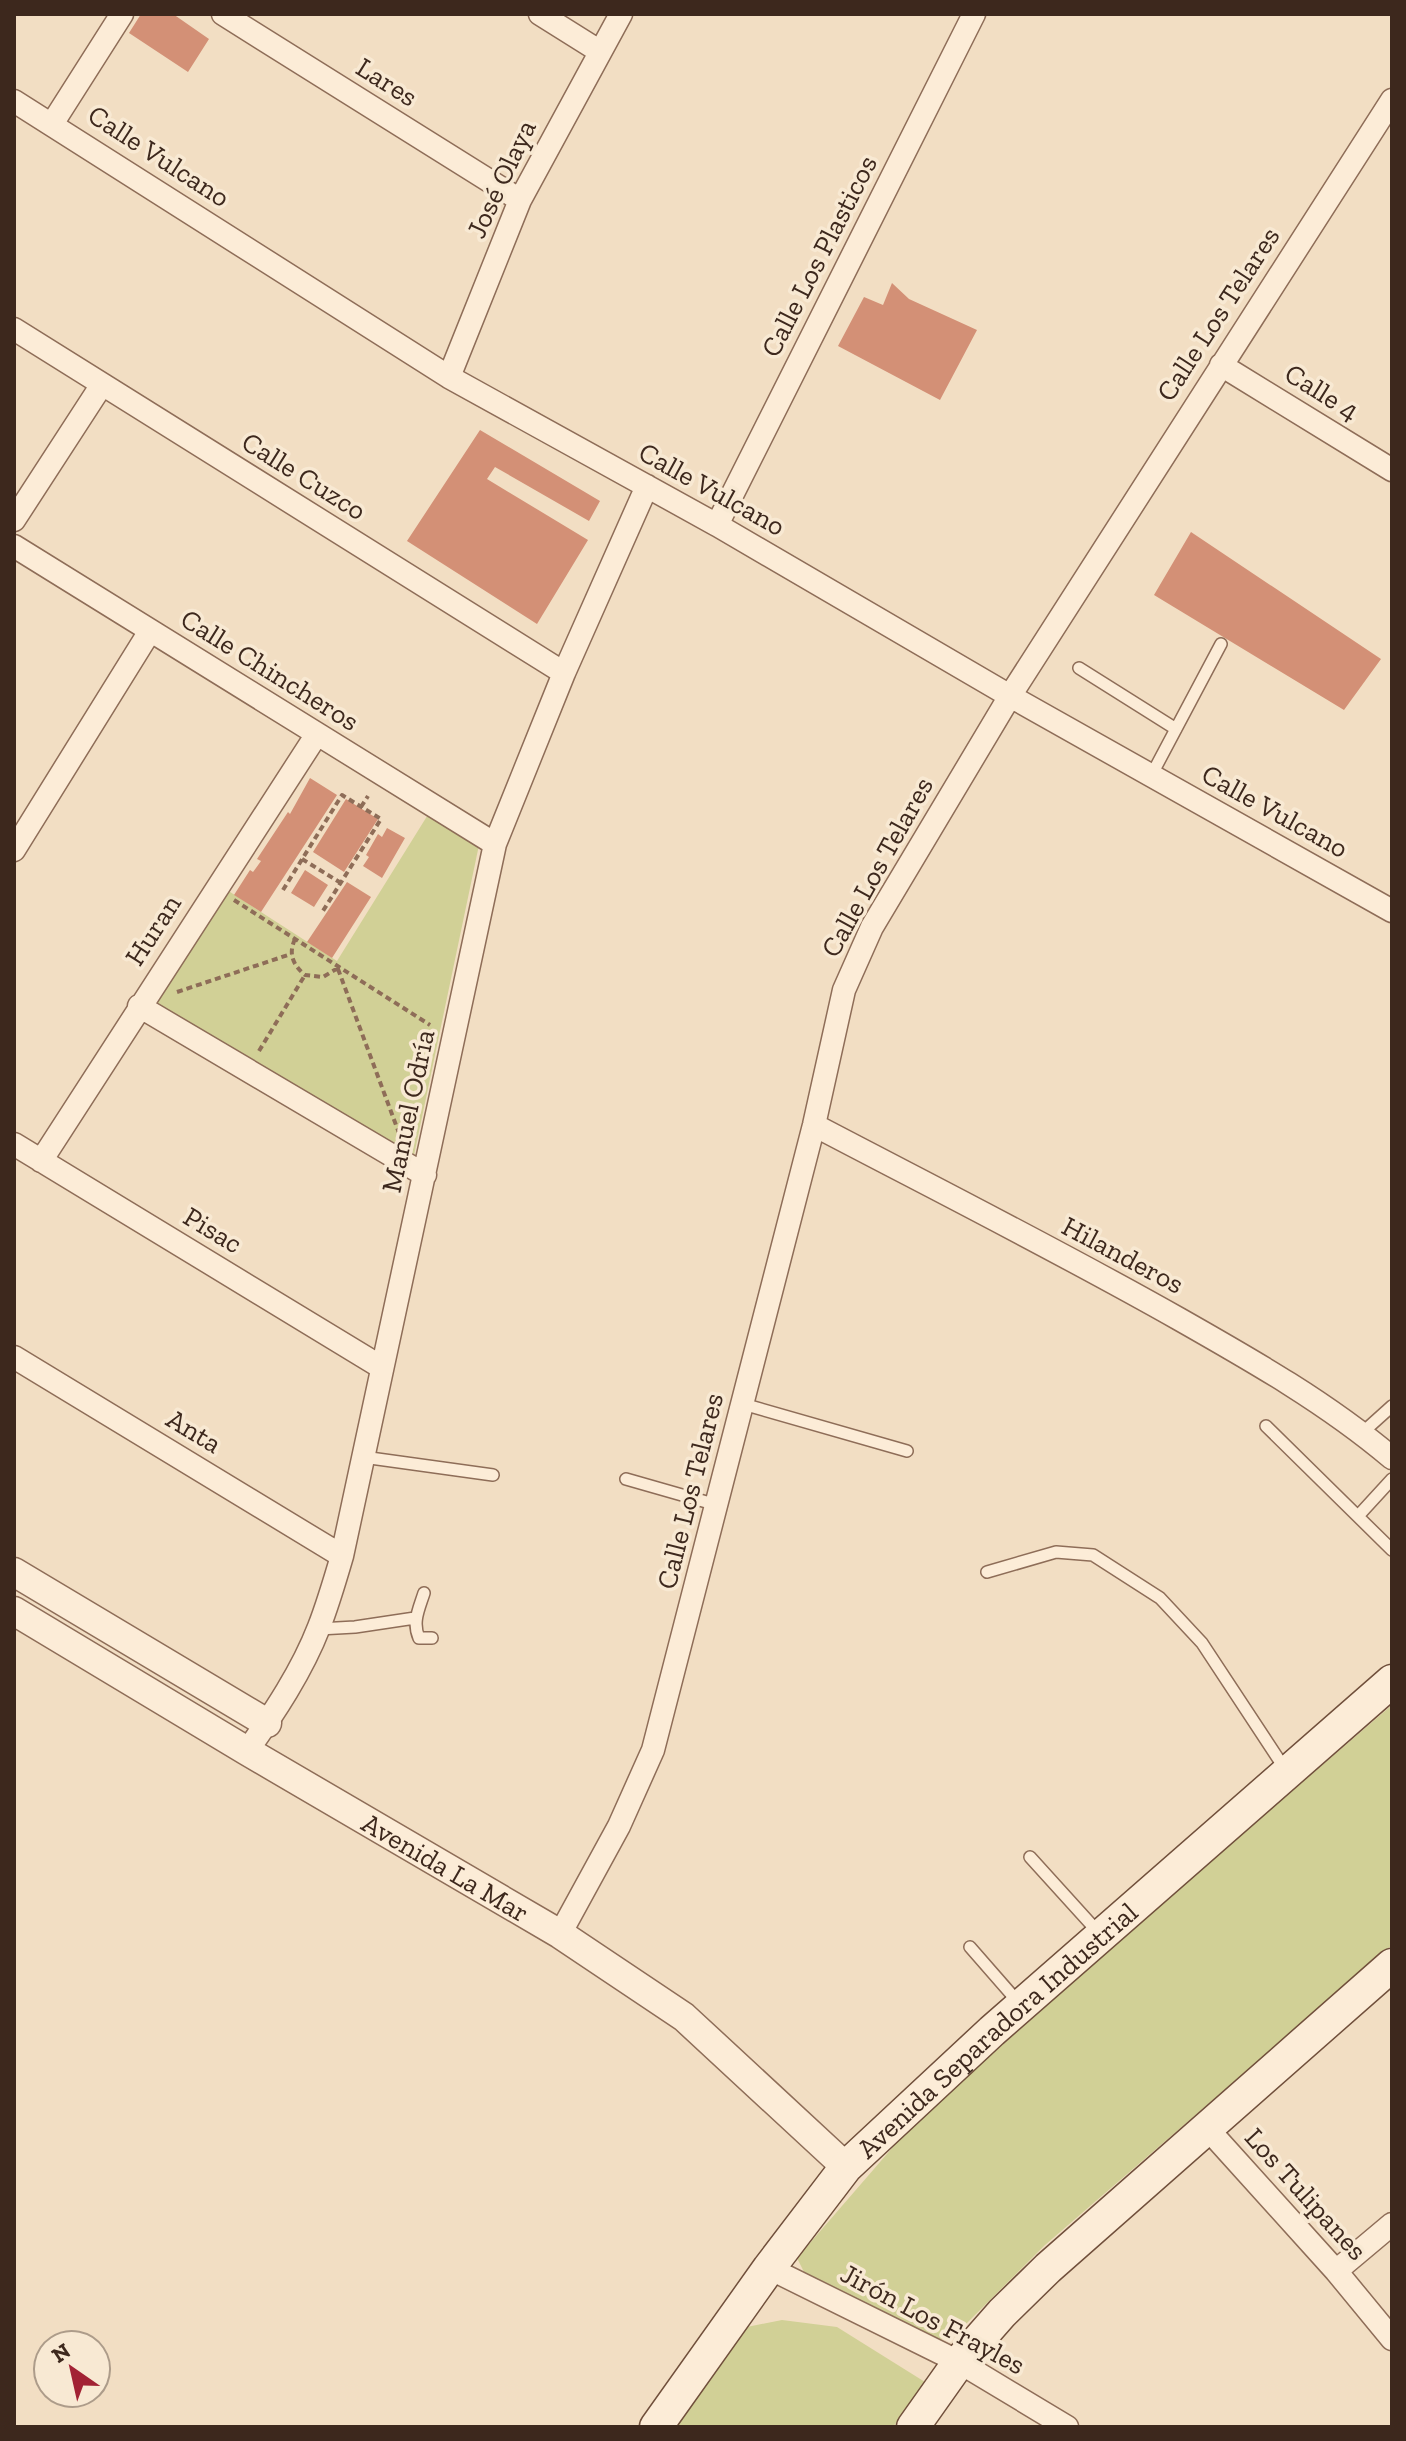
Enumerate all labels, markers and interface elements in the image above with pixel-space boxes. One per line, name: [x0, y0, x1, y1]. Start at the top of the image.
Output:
street label: Lares: [350, 51, 424, 113]
street label: Calle Vulcano: [82, 98, 236, 214]
street label: José Olaya: [459, 114, 543, 243]
street label: Calle Los Plasticos: [754, 150, 884, 362]
street label: Calle Los Telares: [1150, 221, 1286, 407]
street label: Calle 4: [1279, 357, 1365, 427]
street label: Calle Cuzco: [236, 425, 372, 527]
street label: Calle Vulcano: [633, 435, 791, 543]
street label: Calle Chincheros: [175, 602, 365, 738]
street label: Calle Vulcano: [1196, 757, 1354, 865]
street label: Calle Los Telares: [814, 771, 940, 963]
street label: Huran: [118, 888, 188, 972]
street label: Manuel Odría: [375, 1026, 441, 1195]
street label: Pisac: [178, 1200, 248, 1260]
street label: Hilanderos: [1057, 1209, 1189, 1301]
street label: Calle Los Telares: [650, 1390, 730, 1592]
street label: Anta: [161, 1402, 228, 1460]
street label: Avenida La Mar: [356, 1806, 535, 1929]
street label: Avenida Separadora Industrial: [850, 1895, 1144, 2165]
street label: Los Tulipanes: [1238, 2121, 1374, 2267]
street label: Jirón Los Frayles: [835, 2257, 1031, 2381]
north arrow: [32, 2329, 112, 2409]
text: N: [47, 2337, 76, 2369]

